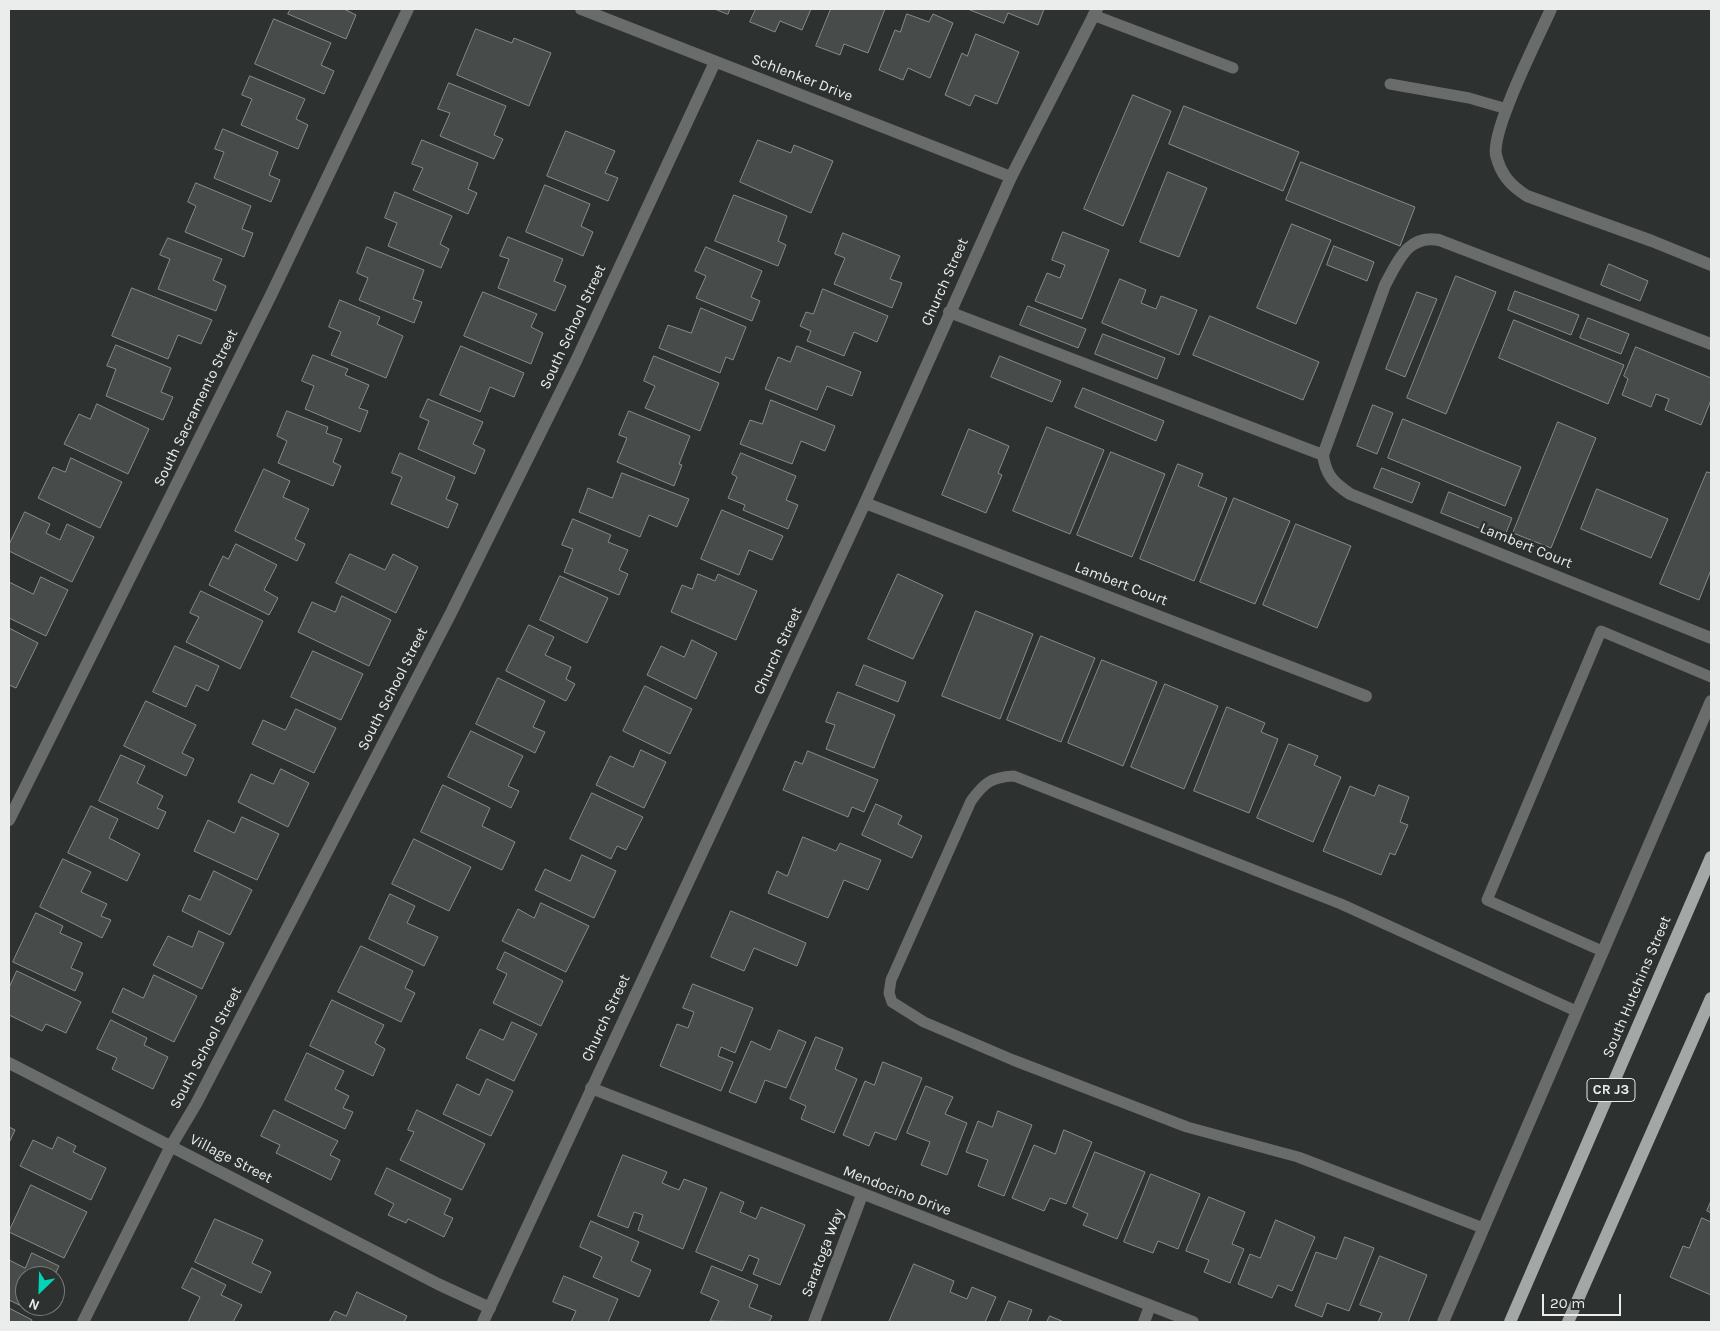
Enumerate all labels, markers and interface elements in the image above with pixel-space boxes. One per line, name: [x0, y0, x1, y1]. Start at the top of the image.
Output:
street label: Schlenker Drive: [749, 50, 855, 106]
street label: Church Street: [918, 235, 972, 329]
street label: South School Street: [536, 262, 610, 392]
street label: South Sacramento Street: [150, 326, 242, 490]
street label: Lambert Court: [1477, 519, 1575, 573]
street label: Lambert Court: [1072, 558, 1170, 610]
street label: Church Street: [750, 604, 806, 698]
street label: South School Street: [354, 624, 432, 754]
street label: South Hutchins Street: [1599, 913, 1675, 1061]
street label: Church Street: [578, 971, 634, 1065]
street label: South School Street: [166, 984, 246, 1112]
road number: CR J3: [1587, 1078, 1635, 1102]
street label: Village Street: [187, 1130, 275, 1188]
street label: Mendocino Drive: [840, 1162, 954, 1220]
street label: Saratoga Way: [798, 1206, 848, 1300]
north arrow: [15, 1266, 65, 1316]
scale bar: [1545, 1284, 1624, 1316]
text: N: [26, 1294, 42, 1314]
text: 20 m: [1550, 1294, 1585, 1312]

